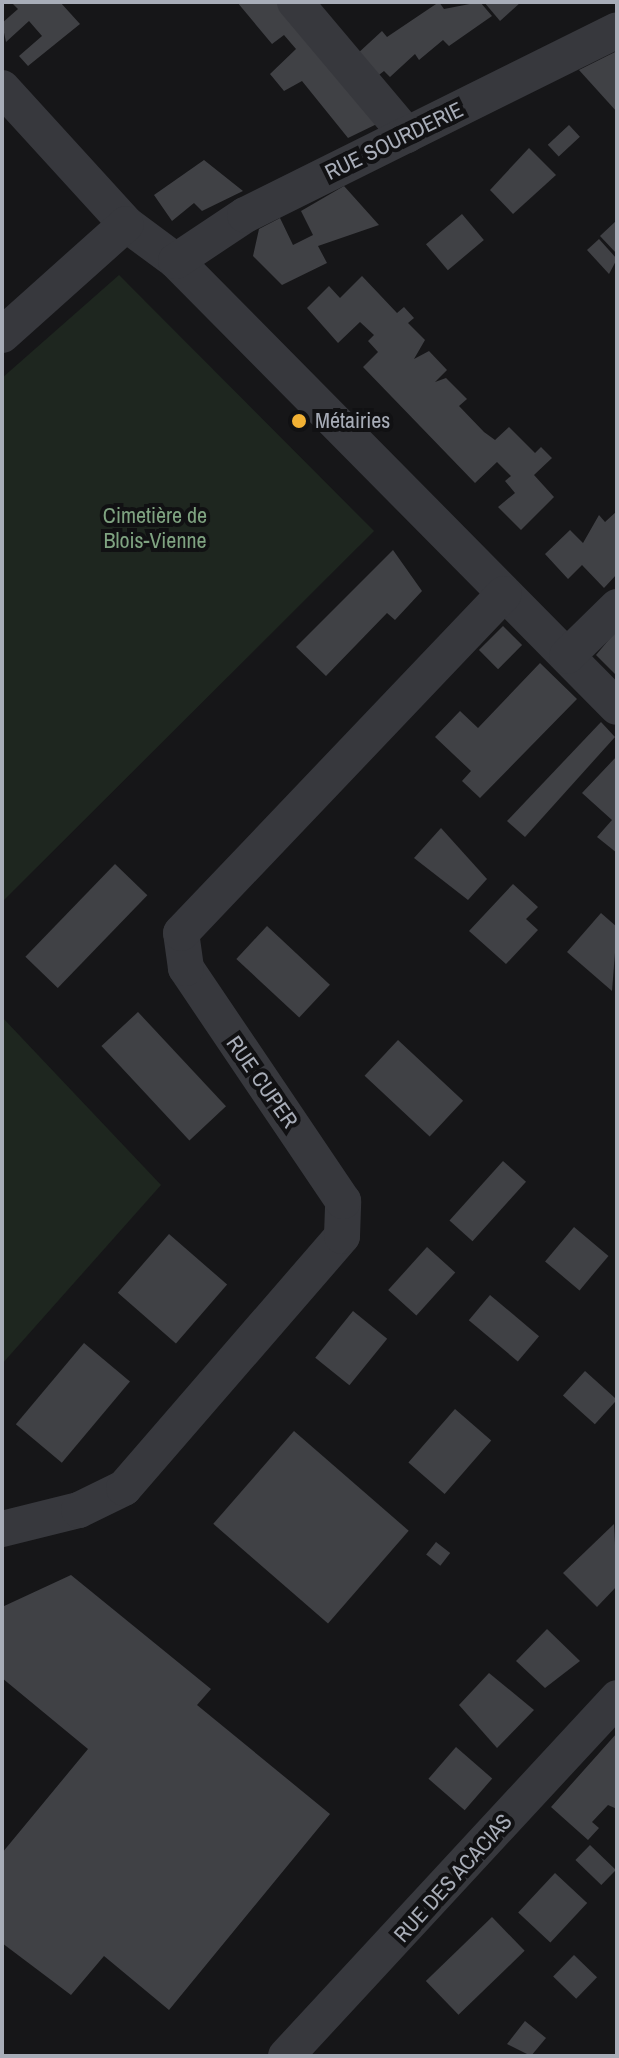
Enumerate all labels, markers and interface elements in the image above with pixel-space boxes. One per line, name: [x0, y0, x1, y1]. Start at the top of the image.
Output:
street label: RUE SOURDERIE: [321, 96, 467, 186]
place label: Métairies: [315, 408, 390, 434]
marker: Métairies: [290, 412, 308, 430]
park label: Cimetière de Blois-Vienne: [103, 502, 207, 554]
street label: RUE CUPER: [221, 1031, 303, 1133]
street label: RUE DES ACACIAS: [388, 1808, 518, 1948]

